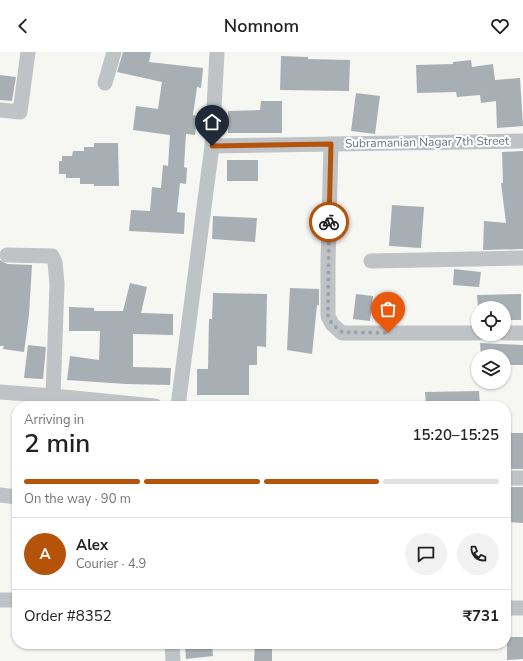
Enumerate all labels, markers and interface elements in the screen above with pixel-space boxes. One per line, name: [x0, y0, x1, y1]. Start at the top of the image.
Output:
text: Nomnom: [224, 14, 299, 38]
icon: back: [12, 15, 34, 37]
icon: heart: [489, 15, 511, 37]
pin: [195, 105, 229, 146]
icon: home: [201, 111, 223, 133]
street label: Subramanian Nagar 7th Street: [345, 133, 510, 151]
courier: [309, 202, 349, 242]
icon: bike: [318, 211, 340, 233]
pin: [371, 292, 405, 333]
icon: bag: [377, 298, 399, 320]
map controls: [471, 301, 511, 389]
button: locate: [471, 301, 511, 341]
button: layers: [471, 349, 511, 389]
text: Arriving in: [24, 411, 84, 429]
text: 15:20–15:25: [412, 425, 499, 445]
text: 2 min: [24, 426, 90, 461]
text: On the way · 90 m: [24, 490, 131, 508]
button: chat: [405, 533, 447, 575]
button: phone: [457, 533, 499, 575]
text: Alex: [76, 535, 108, 555]
text: A: [39, 544, 51, 564]
text: Courier · 4.9: [76, 555, 146, 573]
text: Order #8352: [24, 606, 112, 626]
text: ₹731: [463, 606, 499, 626]

